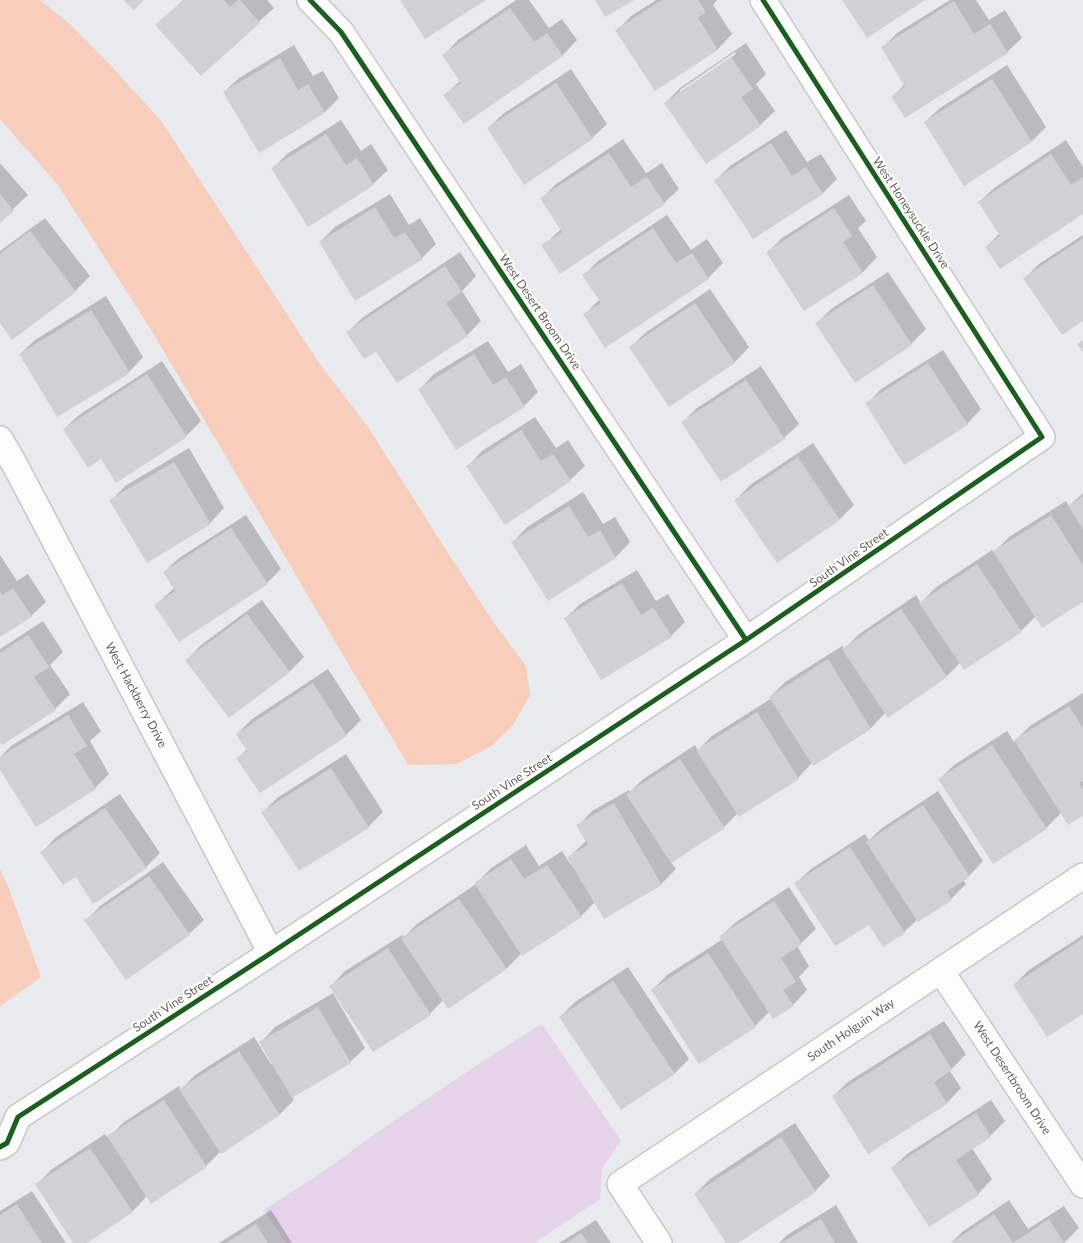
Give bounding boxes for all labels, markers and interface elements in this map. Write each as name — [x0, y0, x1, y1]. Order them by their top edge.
street label: West Honeysuckle Drive — [870, 155, 952, 271]
street label: West Desert Broom Drive — [496, 252, 584, 372]
street label: South Vine Street — [807, 526, 891, 590]
street label: West Hackberry Drive — [102, 640, 170, 750]
street label: South Vine Street — [469, 751, 555, 813]
street label: South Vine Street — [130, 973, 216, 1035]
street label: South Holguin Way — [805, 996, 897, 1064]
street label: West Desertbroom Drive — [970, 1019, 1054, 1137]

